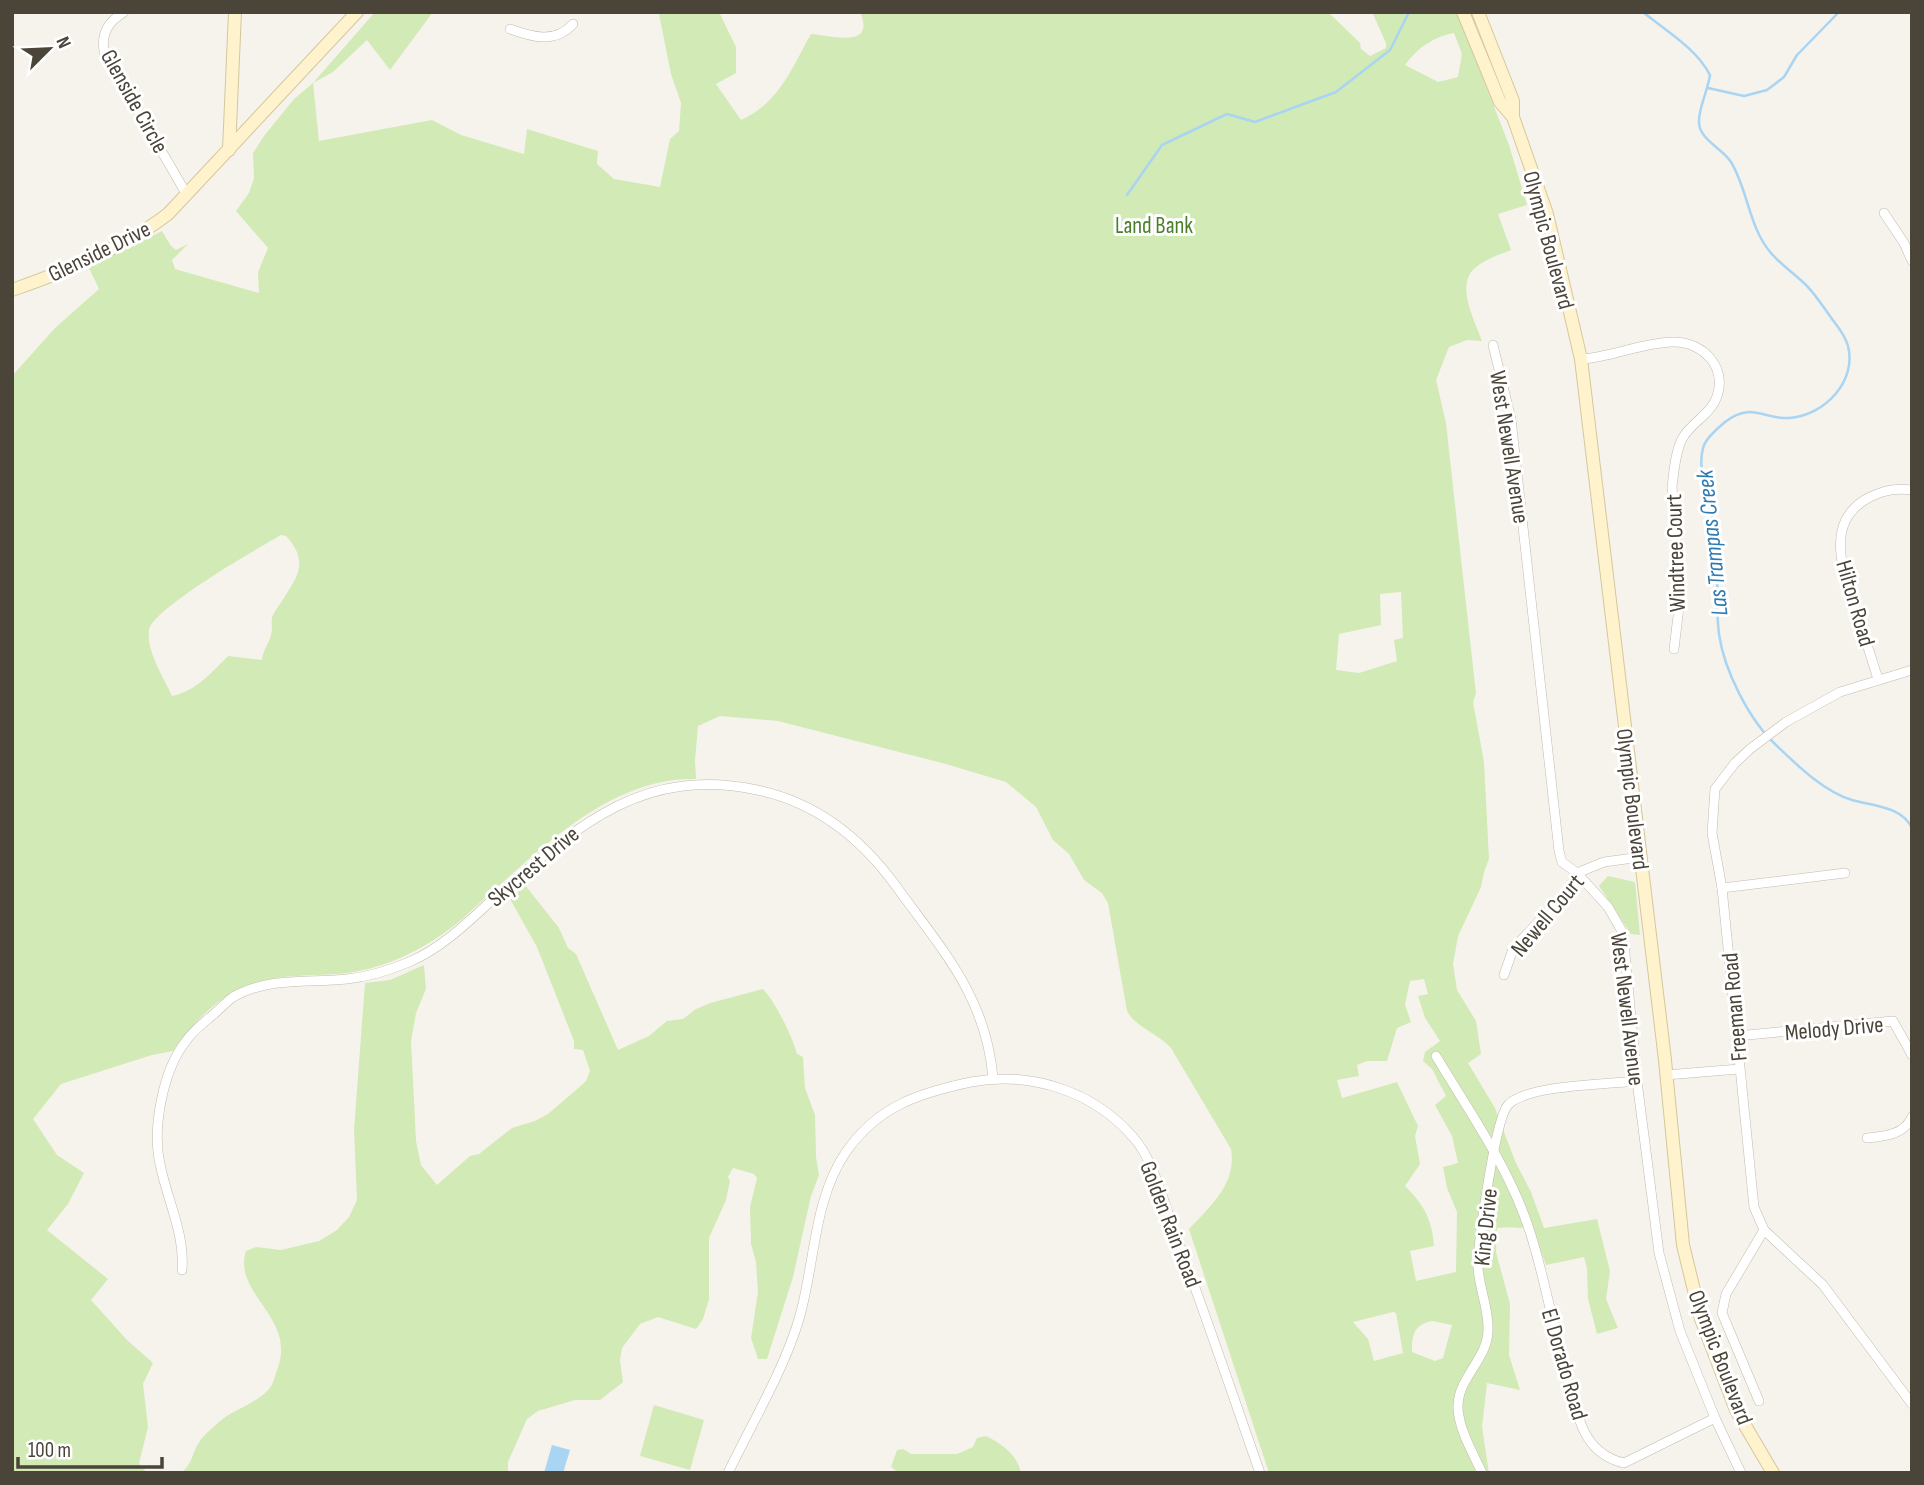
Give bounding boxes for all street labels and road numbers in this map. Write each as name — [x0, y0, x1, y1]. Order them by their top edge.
street label: Glenside Circle — [94, 45, 174, 158]
street label: Olympic Boulevard — [1516, 168, 1580, 312]
street label: Glenside Drive — [44, 215, 155, 289]
street label: West Newell Avenue — [1483, 369, 1535, 525]
street label: Windtree Court — [1660, 493, 1692, 612]
street label: Hilton Road — [1829, 557, 1881, 650]
street label: Olympic Boulevard — [1609, 727, 1655, 871]
street label: Skycrest Drive — [482, 820, 585, 913]
street label: Newell Court — [1505, 869, 1590, 963]
street label: West Newell Avenue — [1604, 931, 1650, 1087]
street label: Freeman Road — [1716, 951, 1754, 1062]
street label: Melody Drive — [1784, 1011, 1885, 1047]
street label: Golden Rain Road — [1133, 1157, 1207, 1291]
street label: King Drive — [1468, 1187, 1504, 1267]
street label: Olympic Boulevard — [1682, 1286, 1759, 1429]
street label: El Dorado Road — [1535, 1305, 1593, 1423]

